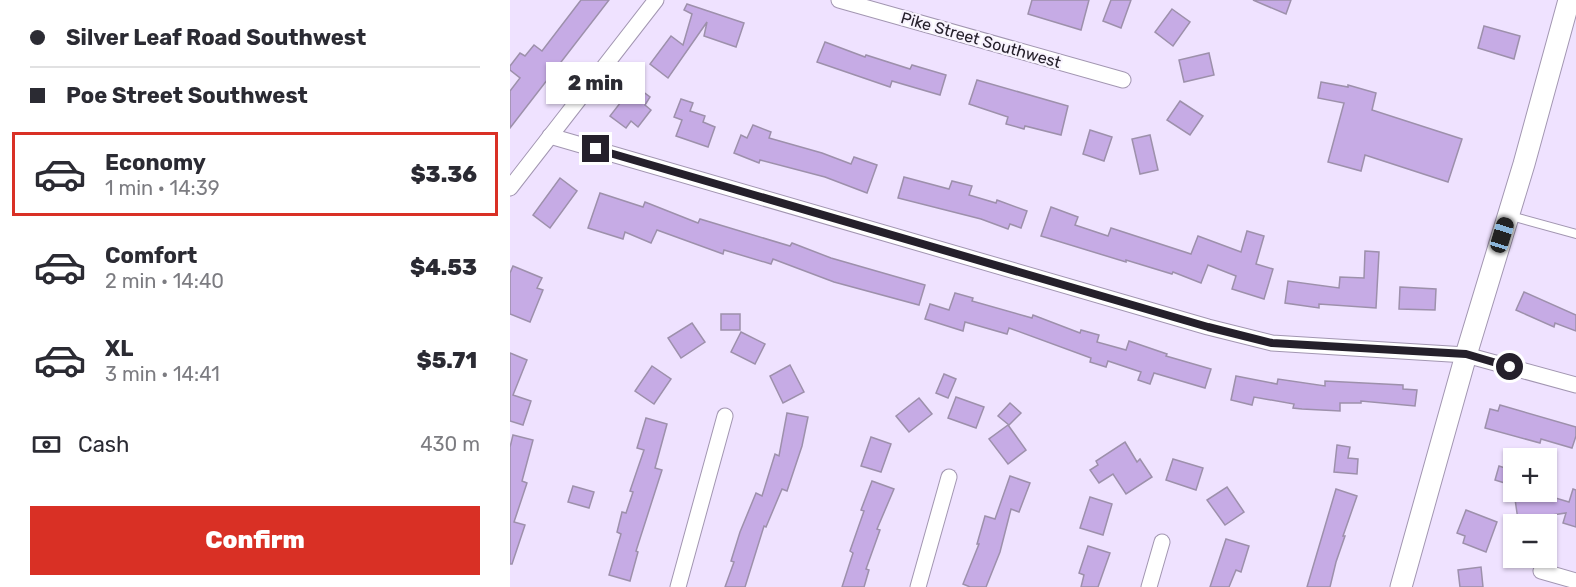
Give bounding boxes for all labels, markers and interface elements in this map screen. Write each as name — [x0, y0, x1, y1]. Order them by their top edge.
street label: Pike Street Southwest — [899, 8, 1063, 72]
text: Silver Leaf Road Southwest — [66, 24, 366, 51]
callout: 2 min — [546, 62, 646, 104]
text: 2 min — [568, 71, 623, 95]
text: Poe Street Southwest — [66, 82, 308, 109]
route end — [582, 135, 609, 162]
icon: car — [33, 147, 87, 201]
text: Economy — [105, 149, 206, 176]
text: $3.36 — [410, 161, 477, 188]
text: 1 min · 14:39 — [105, 176, 220, 200]
car — [1488, 215, 1516, 255]
icon: car — [33, 240, 87, 294]
text: Comfort — [105, 242, 197, 269]
text: $4.53 — [410, 254, 477, 281]
text: 2 min · 14:40 — [105, 269, 224, 293]
icon: car — [33, 333, 87, 387]
text: XL — [105, 335, 133, 362]
text: $5.71 — [417, 347, 477, 374]
route start — [1496, 353, 1523, 380]
text: 3 min · 14:41 — [105, 362, 220, 386]
icon: cash — [30, 428, 63, 461]
text: Cash — [78, 431, 129, 458]
text: 430 m — [420, 432, 480, 456]
map controls — [1503, 448, 1557, 568]
button: + — [1503, 448, 1557, 502]
button: Confirm — [30, 506, 480, 575]
button: − — [1503, 514, 1557, 568]

